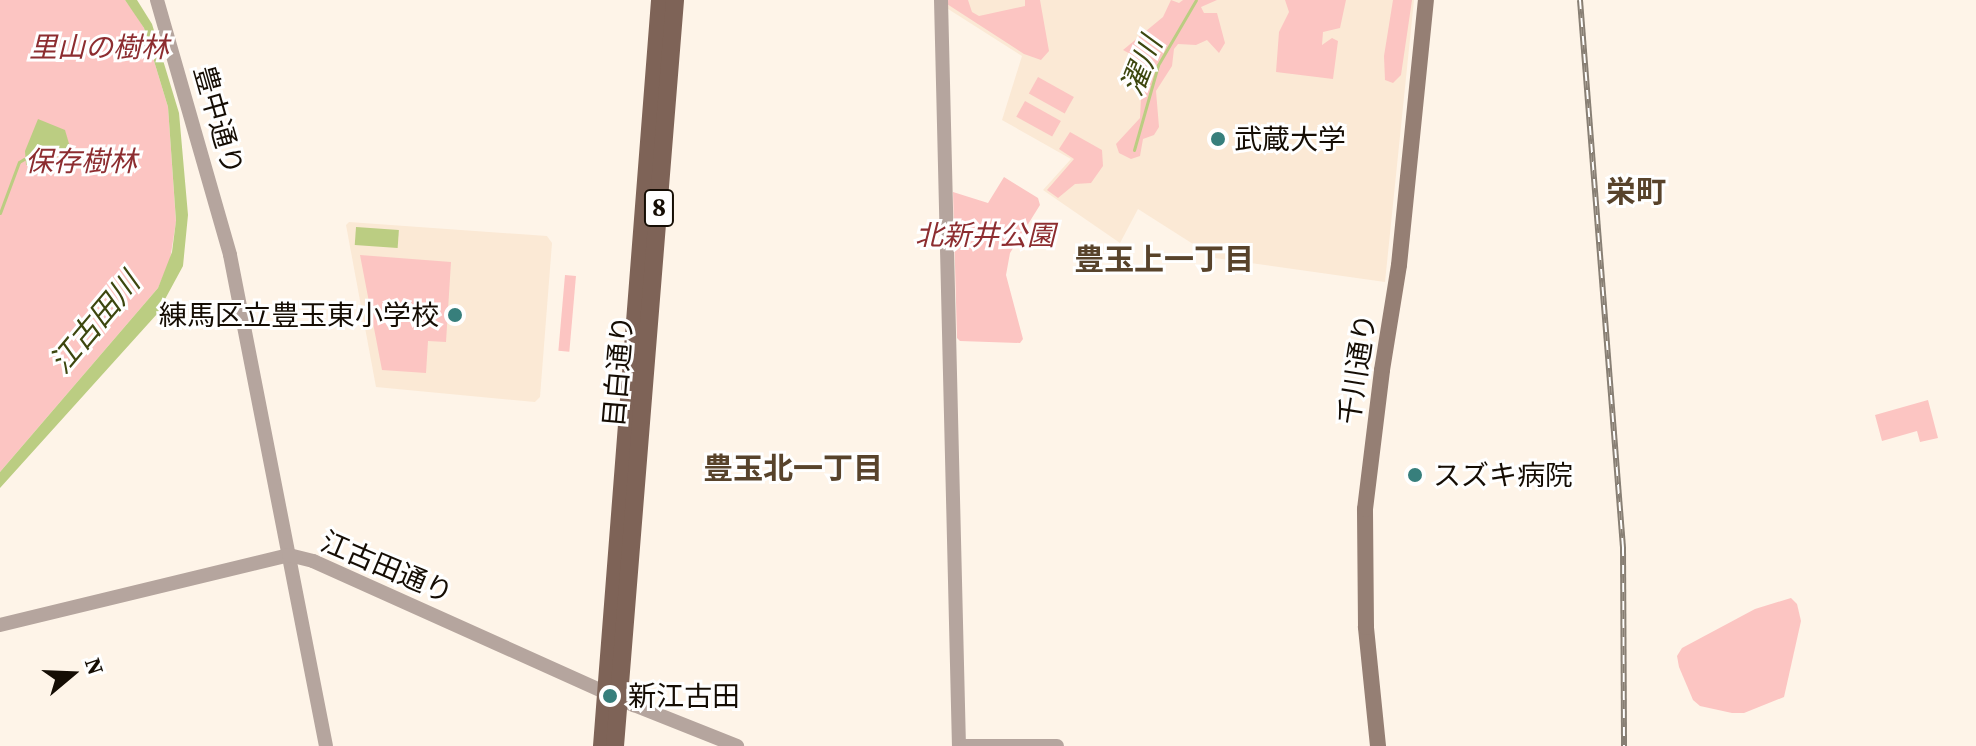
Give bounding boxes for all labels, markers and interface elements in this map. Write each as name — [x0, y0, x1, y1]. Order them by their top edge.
park label: 里山の樹林 — [29, 30, 169, 64]
water label: 濯川 — [1114, 31, 1170, 101]
street label: 豊中通り — [187, 62, 251, 178]
place label: 武蔵大学 — [1234, 122, 1346, 156]
marker: 武蔵大学 — [1209, 130, 1227, 148]
park label: 保存樹林 — [25, 144, 137, 178]
district label: 栄町 — [1606, 174, 1666, 210]
road number: 8 — [643, 186, 675, 230]
park label: 北新井公園 — [915, 218, 1055, 252]
district label: 豊玉上一丁目 — [1074, 242, 1254, 278]
water label: 江古田川 — [43, 265, 147, 381]
place label: 練馬区立豊玉東小学校 — [159, 298, 439, 332]
marker: 練馬区立豊玉東小学校 — [446, 306, 464, 324]
street label: 千川通り — [1332, 311, 1382, 427]
street label: 目白通り — [596, 314, 640, 428]
district label: 豊玉北一丁目 — [703, 451, 883, 487]
place label: スズキ病院 — [1433, 458, 1573, 492]
marker: スズキ病院 — [1404, 464, 1426, 486]
street label: 江古田通り — [316, 524, 458, 610]
north arrow — [32, 634, 112, 714]
text: N — [78, 654, 111, 679]
place label: 新江古田 — [628, 679, 740, 713]
marker: 新江古田 — [599, 685, 621, 707]

